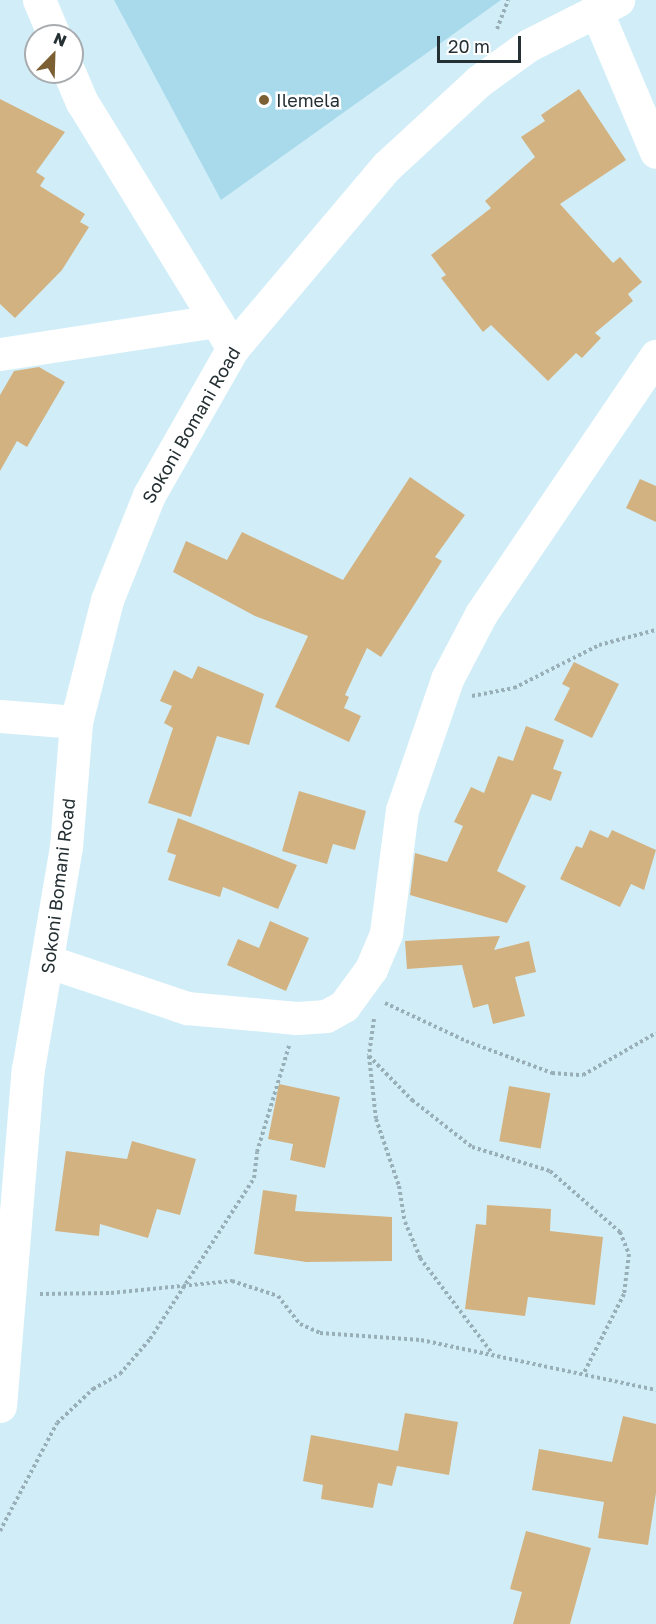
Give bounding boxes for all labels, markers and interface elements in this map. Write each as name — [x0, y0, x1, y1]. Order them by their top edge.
north arrow — [24, 24, 84, 84]
scale bar — [440, 24, 524, 62]
text: N — [51, 28, 70, 51]
text: 20 m — [448, 35, 490, 57]
place label: Ilemela — [276, 89, 340, 111]
marker: Ilemela — [257, 93, 271, 107]
street label: Sokoni Bomani Road — [137, 343, 245, 507]
street label: Sokoni Bomani Road — [37, 797, 79, 975]

